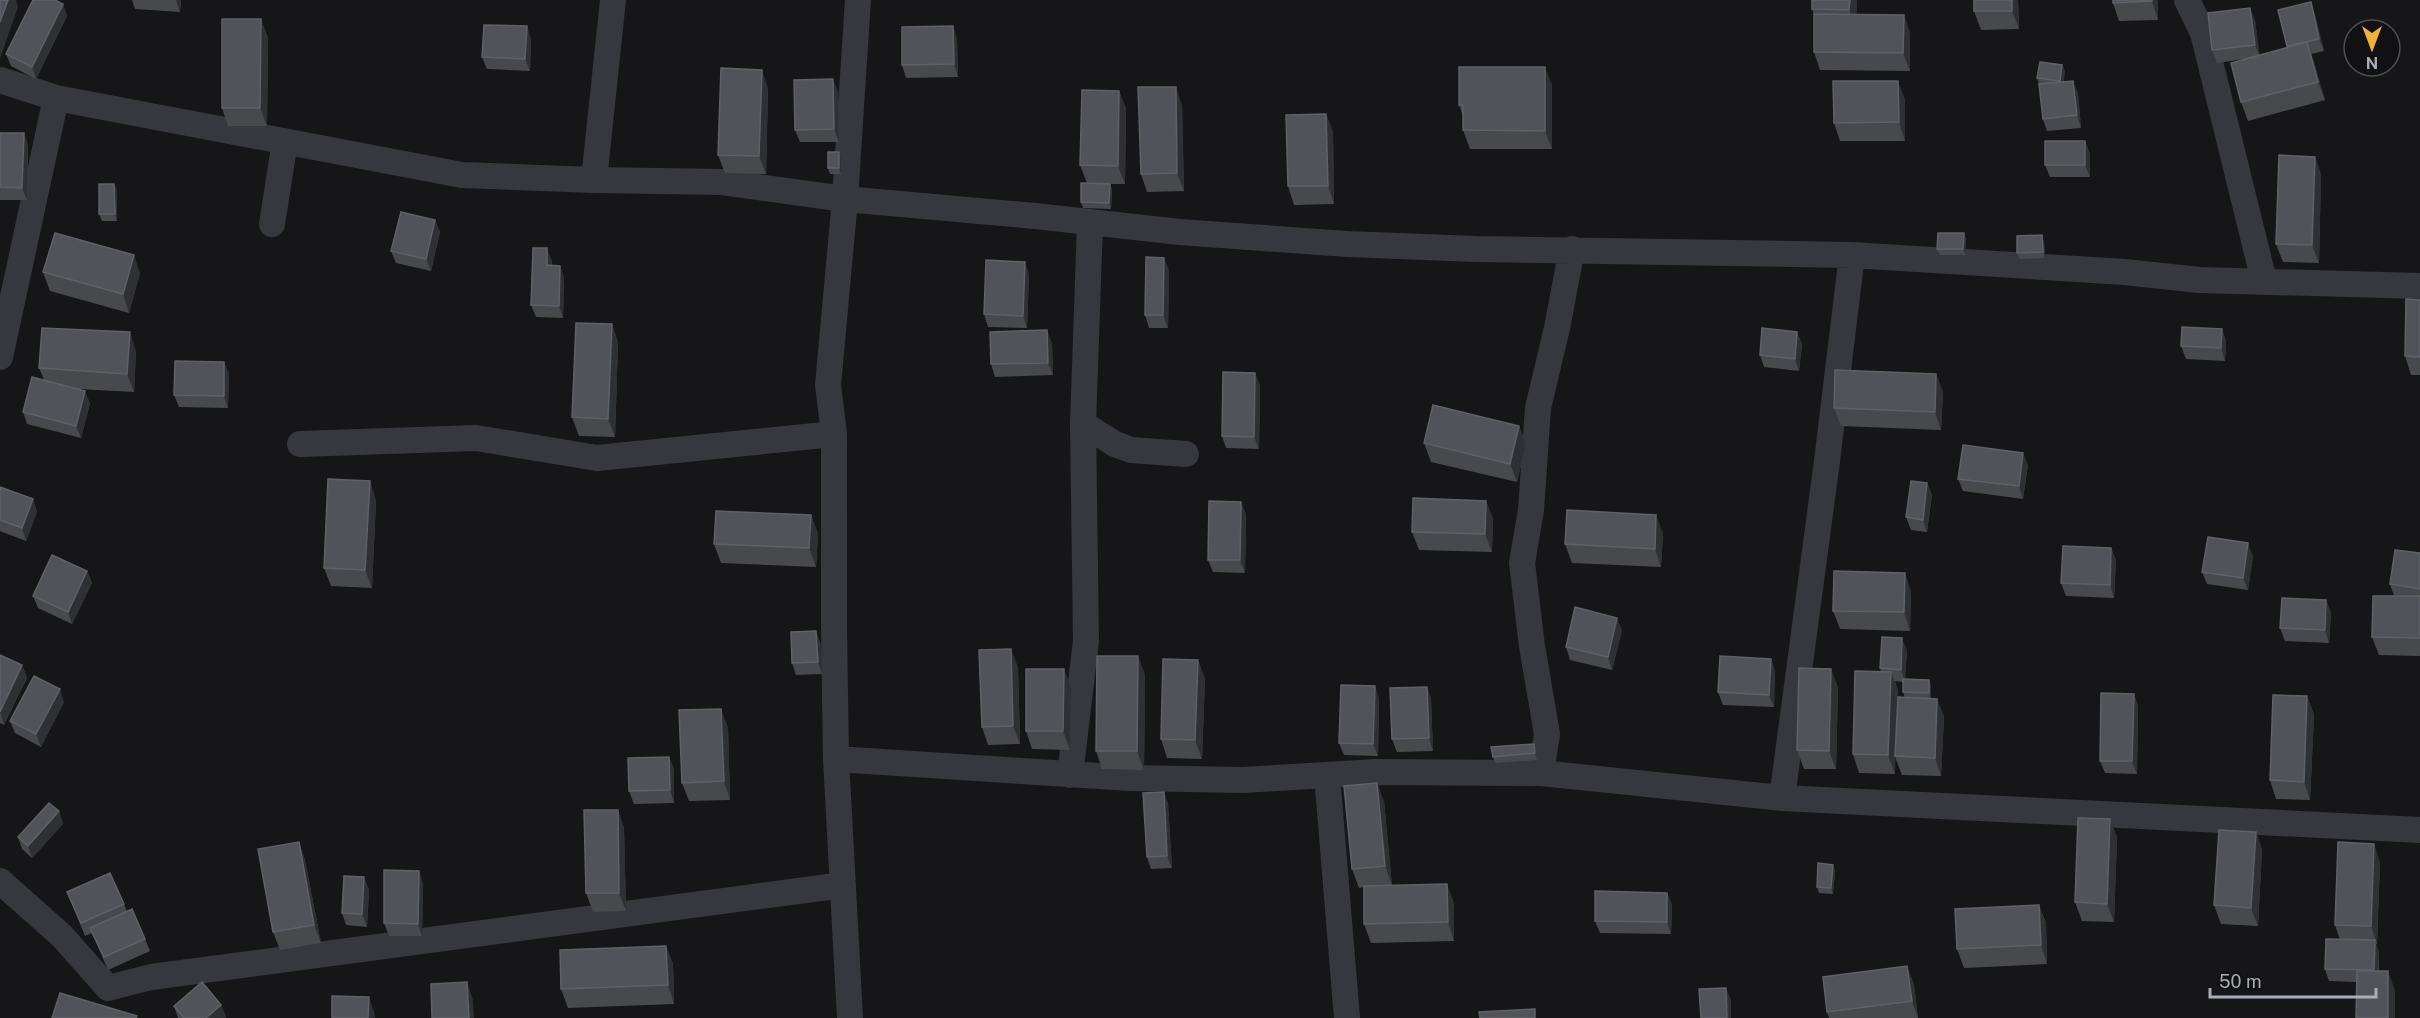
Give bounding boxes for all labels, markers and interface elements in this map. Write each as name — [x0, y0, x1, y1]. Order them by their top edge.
north arrow — [2342, 18, 2402, 78]
text: N — [2366, 53, 2378, 72]
scale bar — [2210, 961, 2376, 999]
text: 50 m — [2219, 971, 2262, 992]

